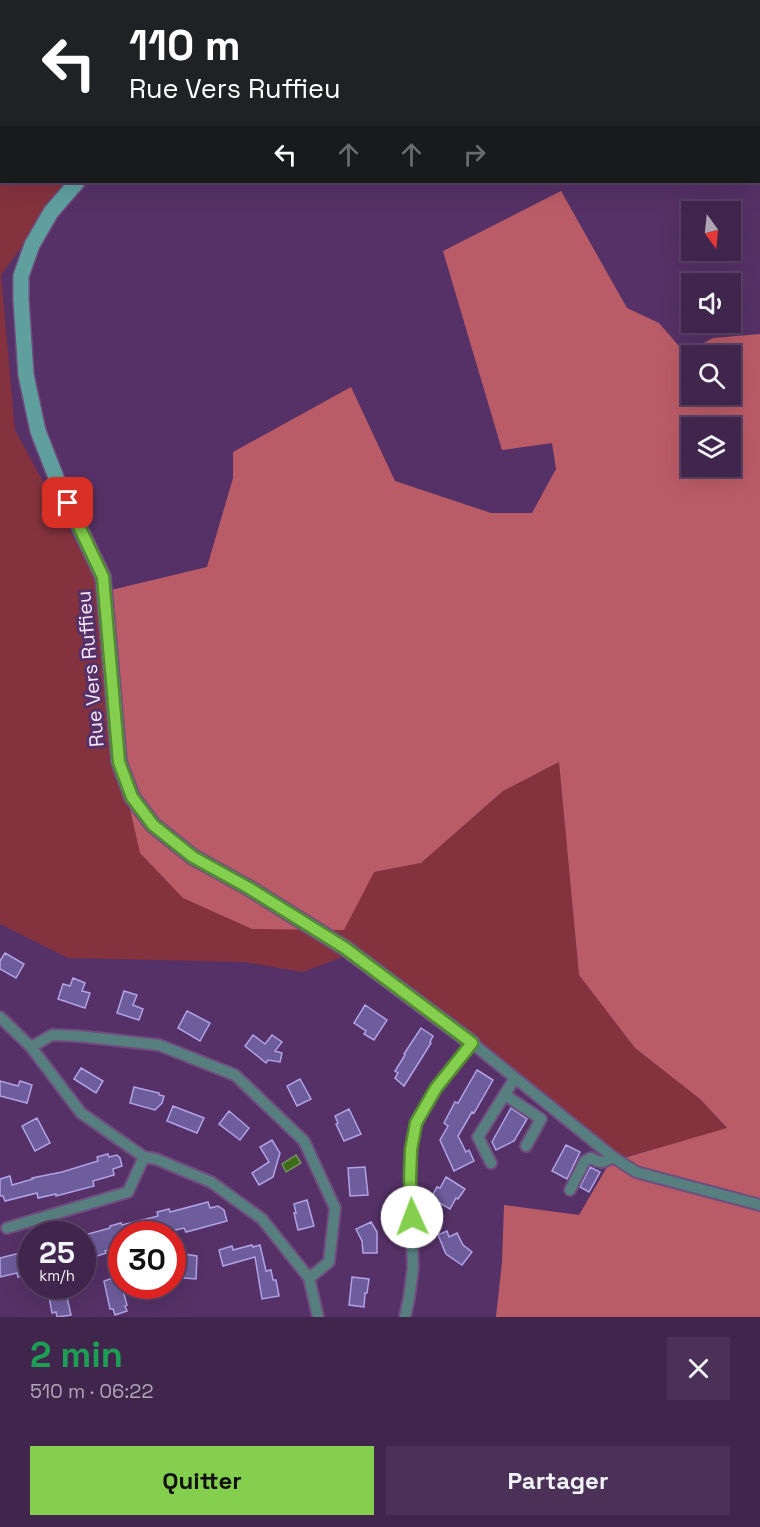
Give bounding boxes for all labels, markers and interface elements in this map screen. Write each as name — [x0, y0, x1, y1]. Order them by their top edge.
text: 110 m — [129, 19, 241, 72]
icon: left — [30, 24, 108, 102]
text: Rue Vers Ruffieu — [129, 71, 341, 106]
icon: left — [269, 138, 302, 171]
icon: ahead — [332, 138, 365, 171]
icon: ahead — [395, 138, 428, 171]
icon: right — [458, 138, 491, 171]
north arrow — [681, 201, 741, 261]
map controls — [681, 201, 741, 477]
button: sound — [681, 273, 741, 333]
button: search — [681, 345, 741, 405]
button: layers — [681, 417, 741, 477]
pin — [42, 477, 93, 528]
icon: arrive — [51, 486, 84, 519]
street label: Rue Vers Ruffieu — [70, 590, 110, 748]
position arrow — [380, 1185, 444, 1249]
speed limit sign: 30 — [108, 1221, 186, 1299]
text: 25 — [39, 1233, 75, 1272]
text: km/h — [39, 1266, 75, 1285]
text: 2 min — [30, 1332, 123, 1378]
button: close — [667, 1337, 730, 1400]
text: 510 m · 06:22 — [30, 1378, 153, 1404]
button: Quitter — [30, 1446, 374, 1515]
button: Partager — [386, 1446, 730, 1515]

